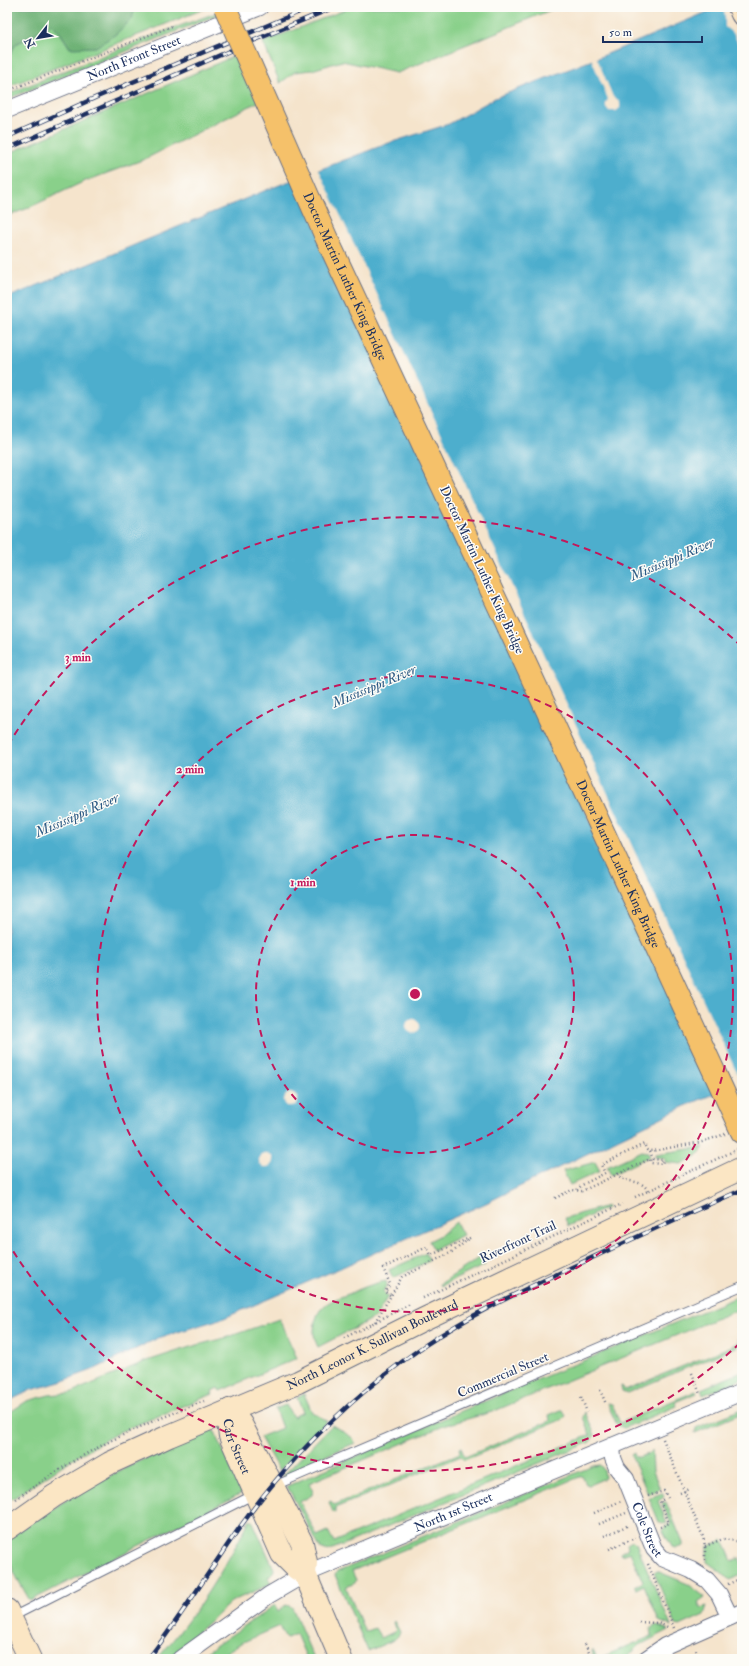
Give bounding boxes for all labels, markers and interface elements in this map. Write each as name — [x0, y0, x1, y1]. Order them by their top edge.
north arrow — [18, 18, 58, 58]
scale bar — [603, 18, 702, 44]
text: 50 m — [609, 25, 633, 40]
street label: North Front Street — [84, 32, 183, 85]
text: N — [21, 34, 38, 51]
street label: Doctor Martin Luther King Bridge — [299, 190, 391, 364]
street label: Doctor Martin Luther King Bridge — [436, 484, 528, 657]
water label: Mississippi River — [626, 533, 717, 585]
text: 3 min — [65, 650, 92, 665]
water label: Mississippi River — [328, 660, 419, 712]
text: 2 min — [176, 762, 204, 777]
street label: Doctor Martin Luther King Bridge — [572, 777, 664, 951]
water label: Mississippi River — [32, 789, 122, 841]
text: 1 min — [290, 875, 317, 890]
centre of rings — [408, 987, 422, 1001]
street label: Riverfront Trail — [477, 1217, 559, 1267]
street label: North Leonor K. Sullivan Boulevard — [284, 1296, 461, 1394]
street label: Commercial Street — [455, 1349, 551, 1401]
street label: Carr Street — [219, 1417, 254, 1477]
street label: North 1st Street — [412, 1489, 495, 1536]
street label: Cole Street — [628, 1500, 666, 1561]

